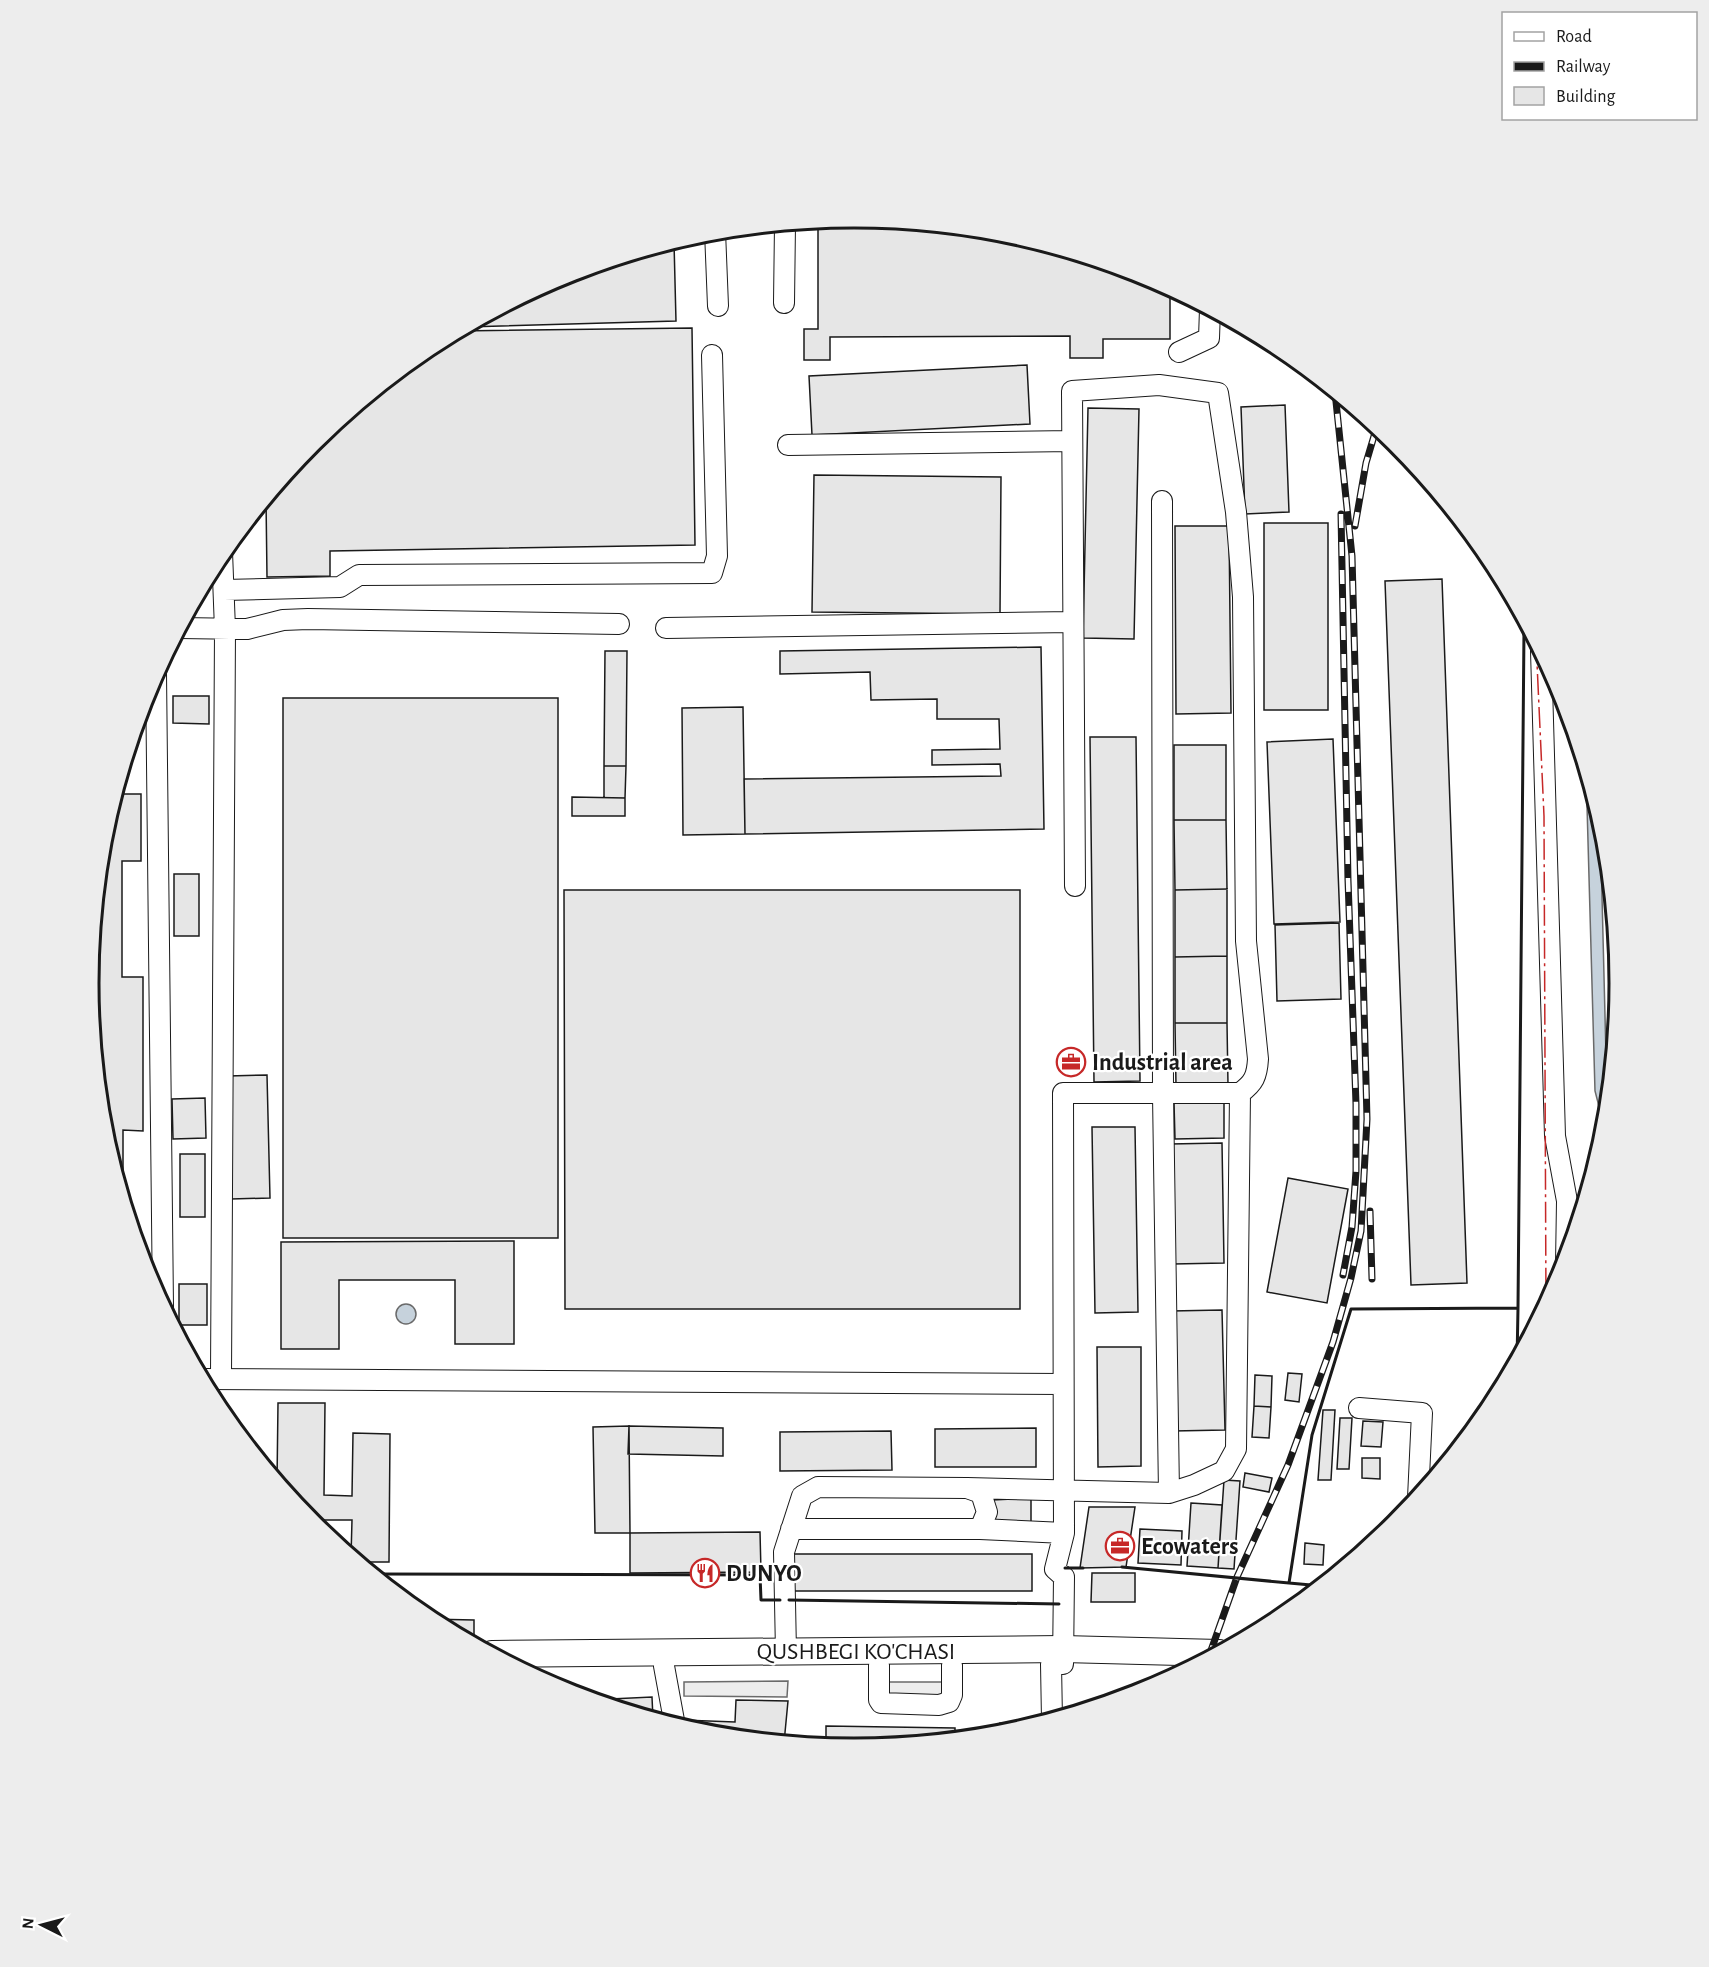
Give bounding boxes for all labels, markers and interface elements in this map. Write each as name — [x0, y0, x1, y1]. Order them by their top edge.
legend — [1502, 12, 1697, 120]
text: Road — [1556, 28, 1592, 46]
text: Railway — [1556, 58, 1611, 76]
text: Building — [1556, 88, 1616, 106]
office icon: Industrial area — [1055, 1046, 1087, 1078]
place label: Industrial area — [1092, 1051, 1233, 1075]
office icon: Ecowaters — [1104, 1530, 1136, 1562]
place label: Ecowaters — [1141, 1535, 1238, 1559]
restaurant icon: DUNYO — [689, 1557, 721, 1589]
place label: DUNYO — [726, 1562, 802, 1586]
street label: QUSHBEGI KO'CHASI — [757, 1640, 955, 1664]
north arrow — [12, 1895, 72, 1955]
text: N — [20, 1917, 37, 1930]

